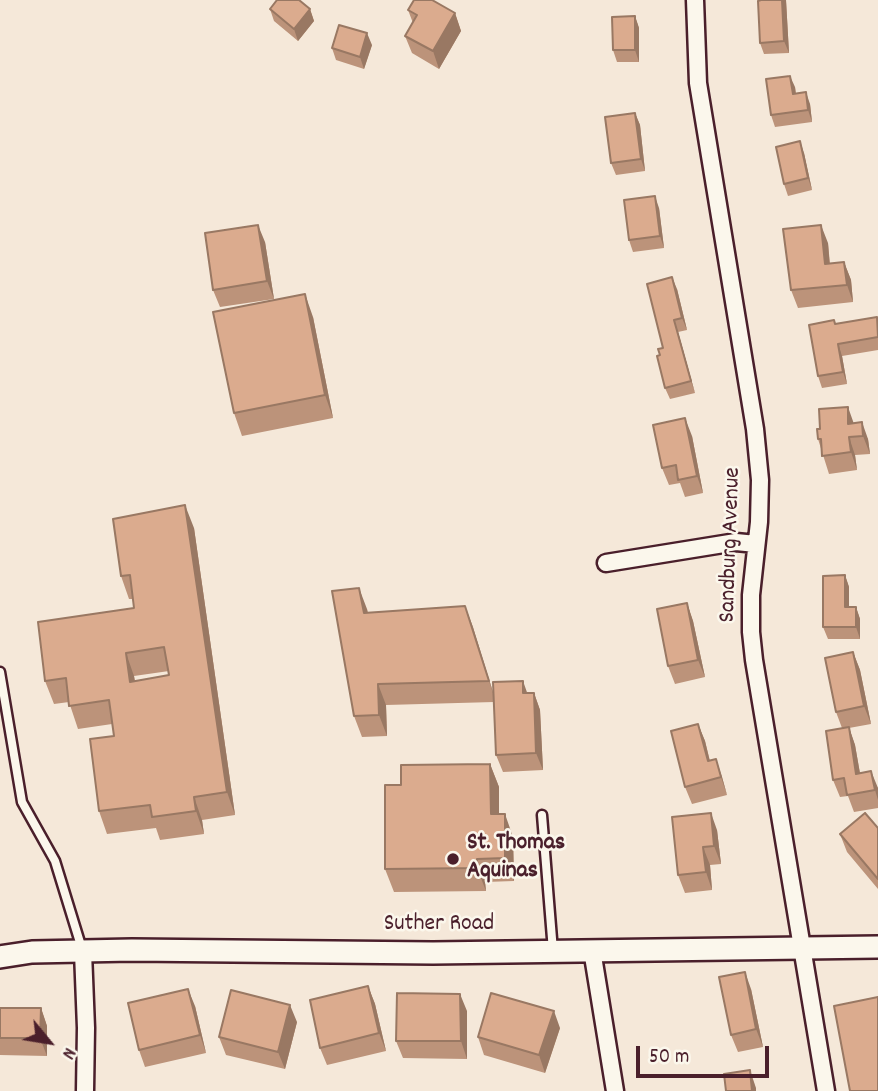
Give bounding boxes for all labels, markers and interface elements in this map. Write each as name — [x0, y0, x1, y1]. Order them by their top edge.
street label: Sandburg Avenue — [715, 467, 749, 623]
place label: St. Thomas Aquinas — [467, 831, 565, 887]
marker: St. Thomas Aquinas — [445, 851, 461, 867]
street label: Suther Road — [384, 912, 494, 940]
north arrow — [14, 1007, 84, 1077]
scale bar — [640, 1032, 773, 1076]
text: N — [54, 1042, 82, 1064]
text: 50 m — [649, 1043, 689, 1073]

